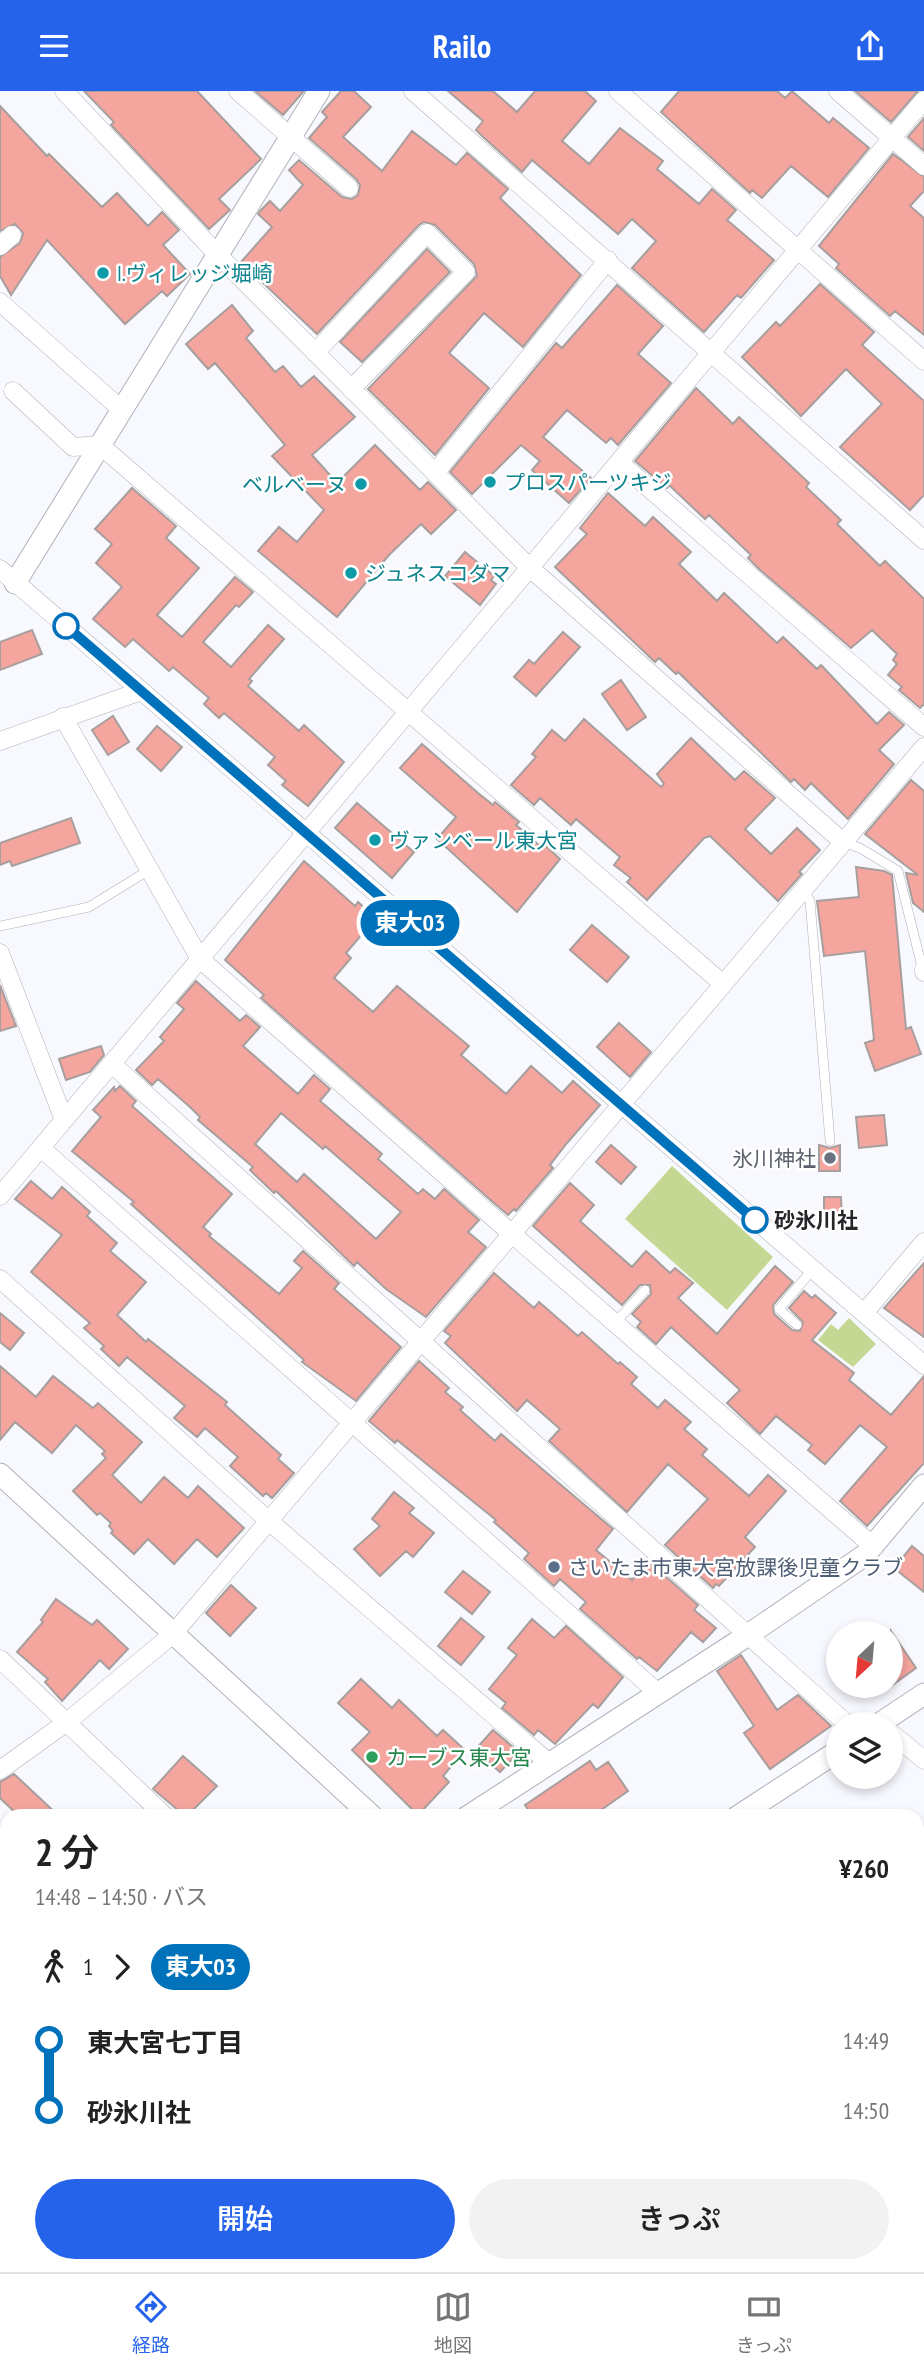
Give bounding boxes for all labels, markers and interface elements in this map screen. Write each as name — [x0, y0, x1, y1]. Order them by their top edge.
text: Railo — [433, 25, 491, 67]
icon: menu — [35, 27, 73, 65]
icon: share — [851, 27, 889, 65]
place label: I.ヴィレッジ堀崎 — [117, 260, 273, 287]
marker: I.ヴィレッジ堀崎 — [95, 265, 111, 281]
place label: プロスパーツキジ — [504, 469, 672, 496]
place label: ベルベーヌ — [242, 471, 347, 498]
marker: プロスパーツキジ — [482, 474, 498, 490]
marker: ベルベーヌ — [353, 476, 369, 492]
place label: ジュネスコダマ — [365, 560, 511, 587]
marker: ジュネスコダマ — [343, 565, 359, 581]
unlabelled marker — [53, 613, 79, 639]
place label: ヴァンベール東大宮 — [389, 827, 578, 854]
marker: ヴァンベール東大宮 — [367, 832, 383, 848]
line badge: 東大03 — [361, 900, 459, 946]
text: 東大03 — [375, 907, 445, 938]
place label: 氷川神社 — [732, 1145, 816, 1172]
marker: 氷川神社 — [822, 1150, 838, 1166]
marker: 砂氷川社 — [742, 1207, 768, 1233]
place label: 砂氷川社 — [774, 1207, 858, 1234]
place label: さいたま市東大宮放課後児童クラブ — [568, 1554, 903, 1581]
marker: さいたま市東大宮放課後児童クラブ — [546, 1559, 562, 1575]
north arrow — [826, 1621, 903, 1697]
map controls — [826, 1621, 903, 1789]
button: layers — [826, 1712, 903, 1789]
place label: カーブス東大宮 — [386, 1744, 532, 1771]
marker: カーブス東大宮 — [364, 1749, 380, 1765]
text: 2 分 — [35, 1827, 99, 1876]
text: ¥260 — [839, 1852, 889, 1885]
text: 14:48 – 14:50 · バス — [35, 1882, 208, 1911]
icon: walk — [35, 1948, 73, 1986]
icon: forward — [103, 1948, 141, 1986]
text: 東大03 — [165, 1951, 236, 1982]
text: 1 — [83, 1952, 93, 1981]
text: 東大宮七丁目 — [87, 2026, 243, 2059]
text: 14:49 — [843, 2026, 889, 2055]
text: 砂氷川社 — [87, 2096, 191, 2129]
text: 14:50 — [843, 2096, 889, 2125]
button: 開始 — [35, 2179, 455, 2259]
button: きっぷ — [469, 2179, 889, 2259]
tab: 経路 — [132, 2288, 170, 2357]
tab: 地図 — [434, 2288, 472, 2357]
tab: きっぷ — [736, 2288, 792, 2357]

